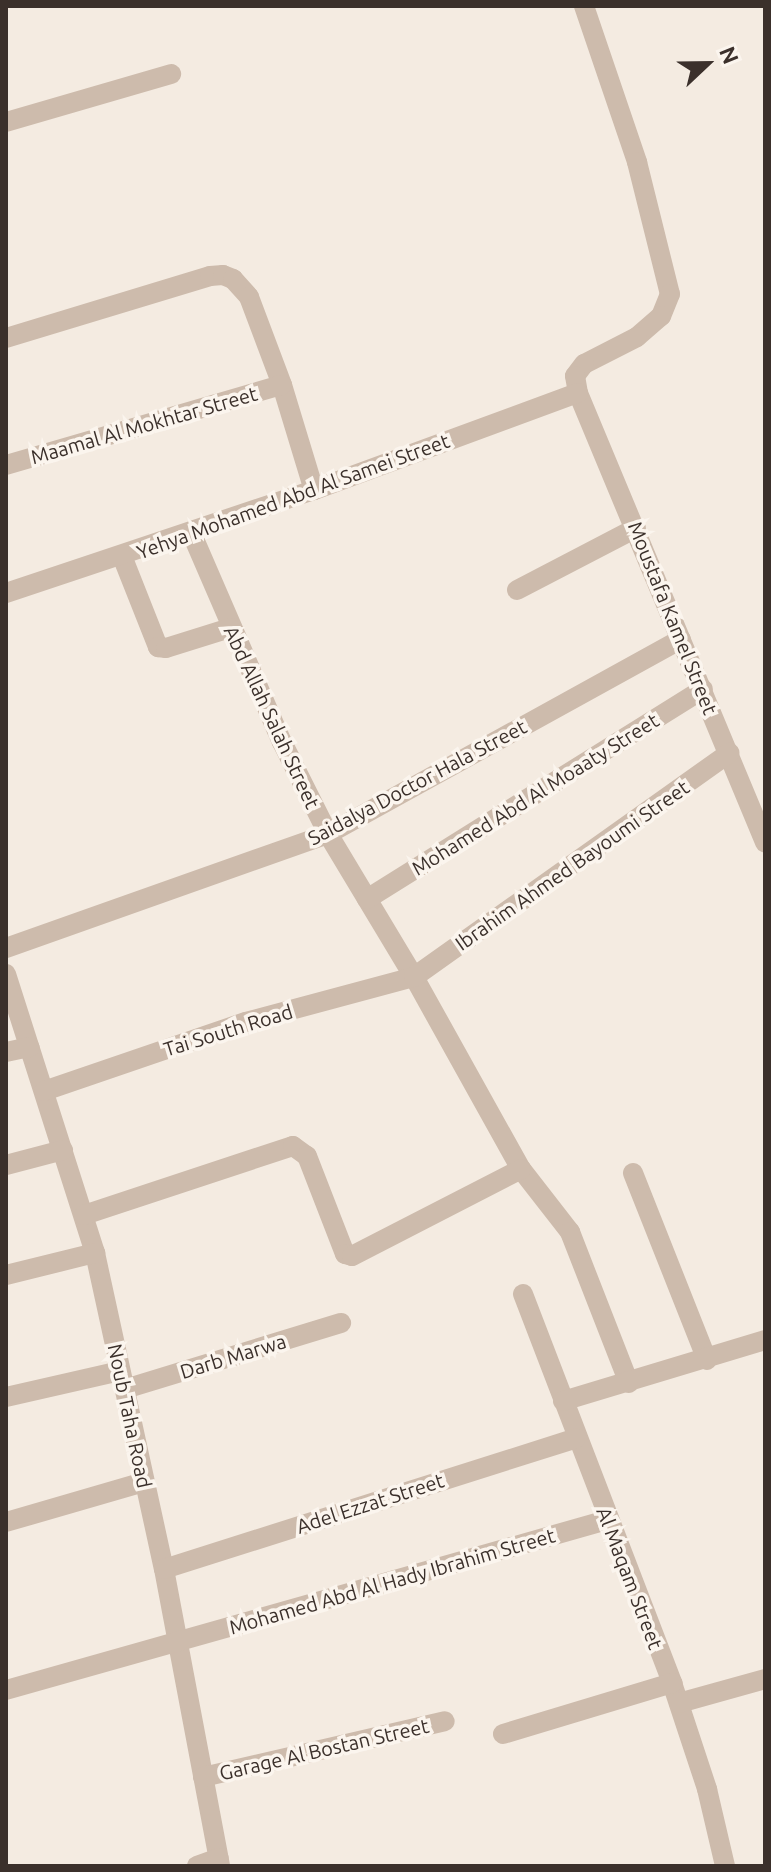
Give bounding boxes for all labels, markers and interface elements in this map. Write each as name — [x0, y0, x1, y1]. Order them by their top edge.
north arrow — [667, 24, 747, 104]
text: N — [715, 43, 744, 67]
street label: Maamal Al Mokhtar Street — [28, 381, 260, 469]
street label: Yehya Mohamed Abd Al Samei Street — [133, 428, 453, 564]
street label: Moustafa Kamel Street — [623, 518, 723, 718]
street label: Abd Allah Salah Street — [219, 622, 325, 812]
street label: Mohamed Abd Al Moaaty Street — [407, 708, 663, 880]
street label: Saidalya Doctor Hala Street — [304, 714, 530, 850]
street label: Ibrahim Ahmed Bayoumi Street — [450, 775, 694, 955]
street label: Tai South Road — [161, 999, 295, 1061]
street label: Darb Marwa — [177, 1328, 289, 1384]
street label: Noub Taha Road — [103, 1342, 157, 1490]
street label: Adel Ezzat Street — [293, 1468, 447, 1538]
street label: Al Maqam Street — [592, 1504, 668, 1652]
street label: Mohamed Abd Al Hady Ibrahim Street — [226, 1523, 558, 1639]
street label: Garage Al Bostan Street — [217, 1713, 431, 1785]

